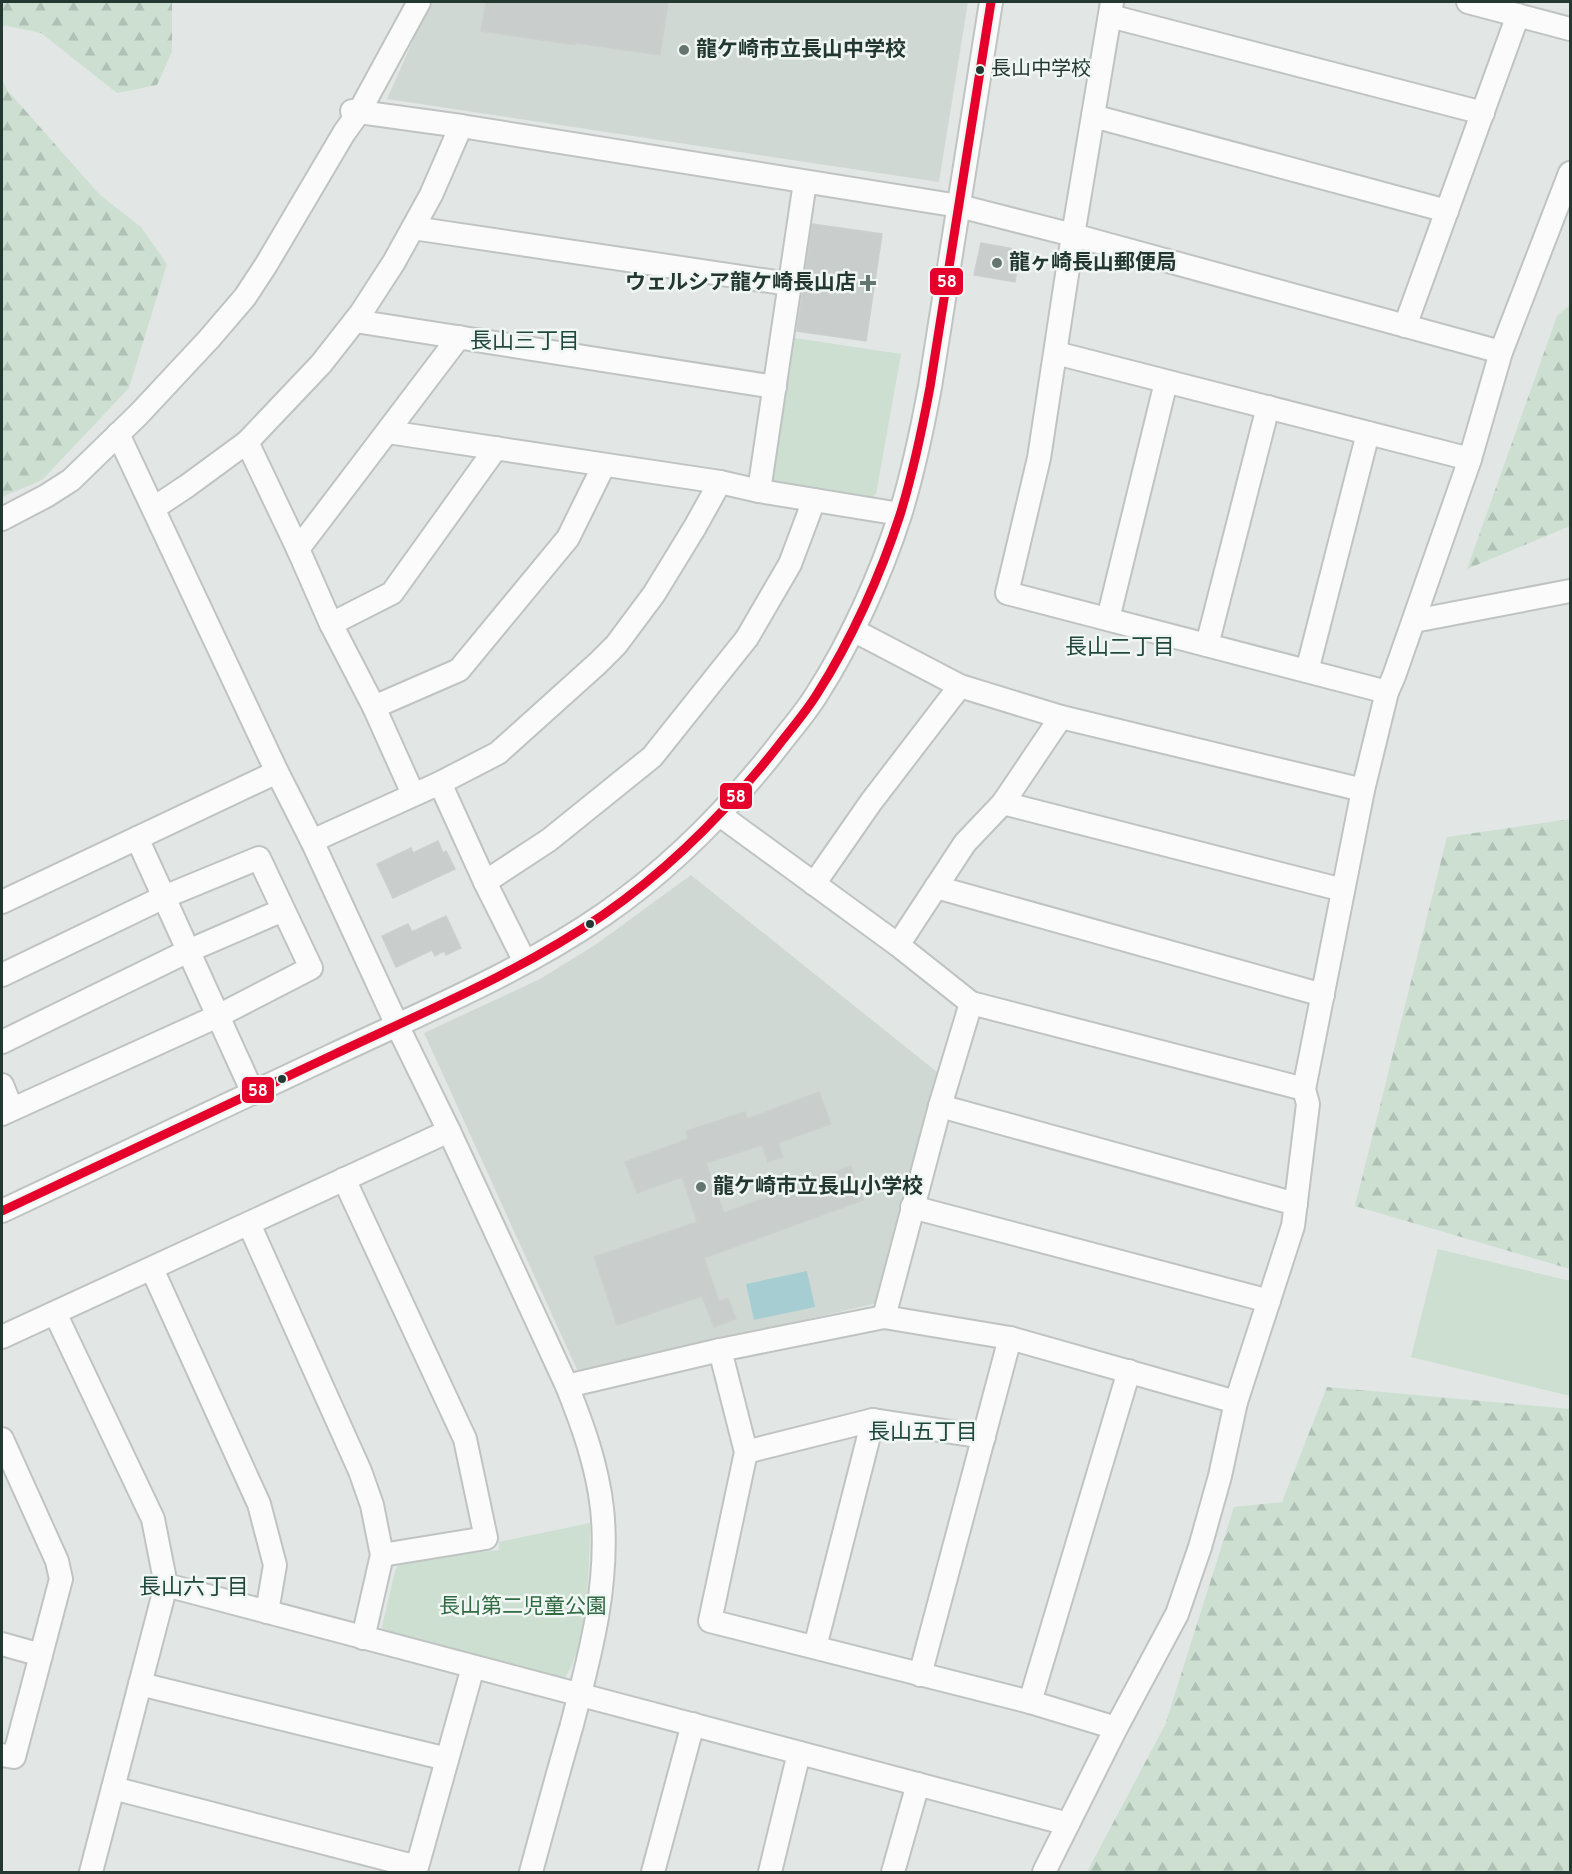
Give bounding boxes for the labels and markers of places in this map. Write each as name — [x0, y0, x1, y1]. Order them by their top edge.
place label: 龍ケ崎市立長山中学校 — [696, 37, 906, 64]
marker: 龍ケ崎市立長山中学校 — [677, 43, 691, 57]
place label: 長山中学校 — [991, 57, 1091, 83]
marker: 長山中学校 — [974, 64, 986, 76]
place label: 龍ヶ崎長山郵便局 — [1009, 250, 1177, 277]
marker: 龍ヶ崎長山郵便局 — [990, 256, 1004, 270]
place label: ウェルシア龍ケ崎長山店 — [625, 270, 856, 297]
marker: ウェルシア龍ケ崎長山店 — [861, 276, 875, 290]
unlabelled marker — [584, 918, 596, 930]
unlabelled marker — [276, 1073, 288, 1085]
place label: 龍ケ崎市立長山小学校 — [713, 1174, 923, 1201]
marker: 龍ケ崎市立長山小学校 — [694, 1180, 708, 1194]

